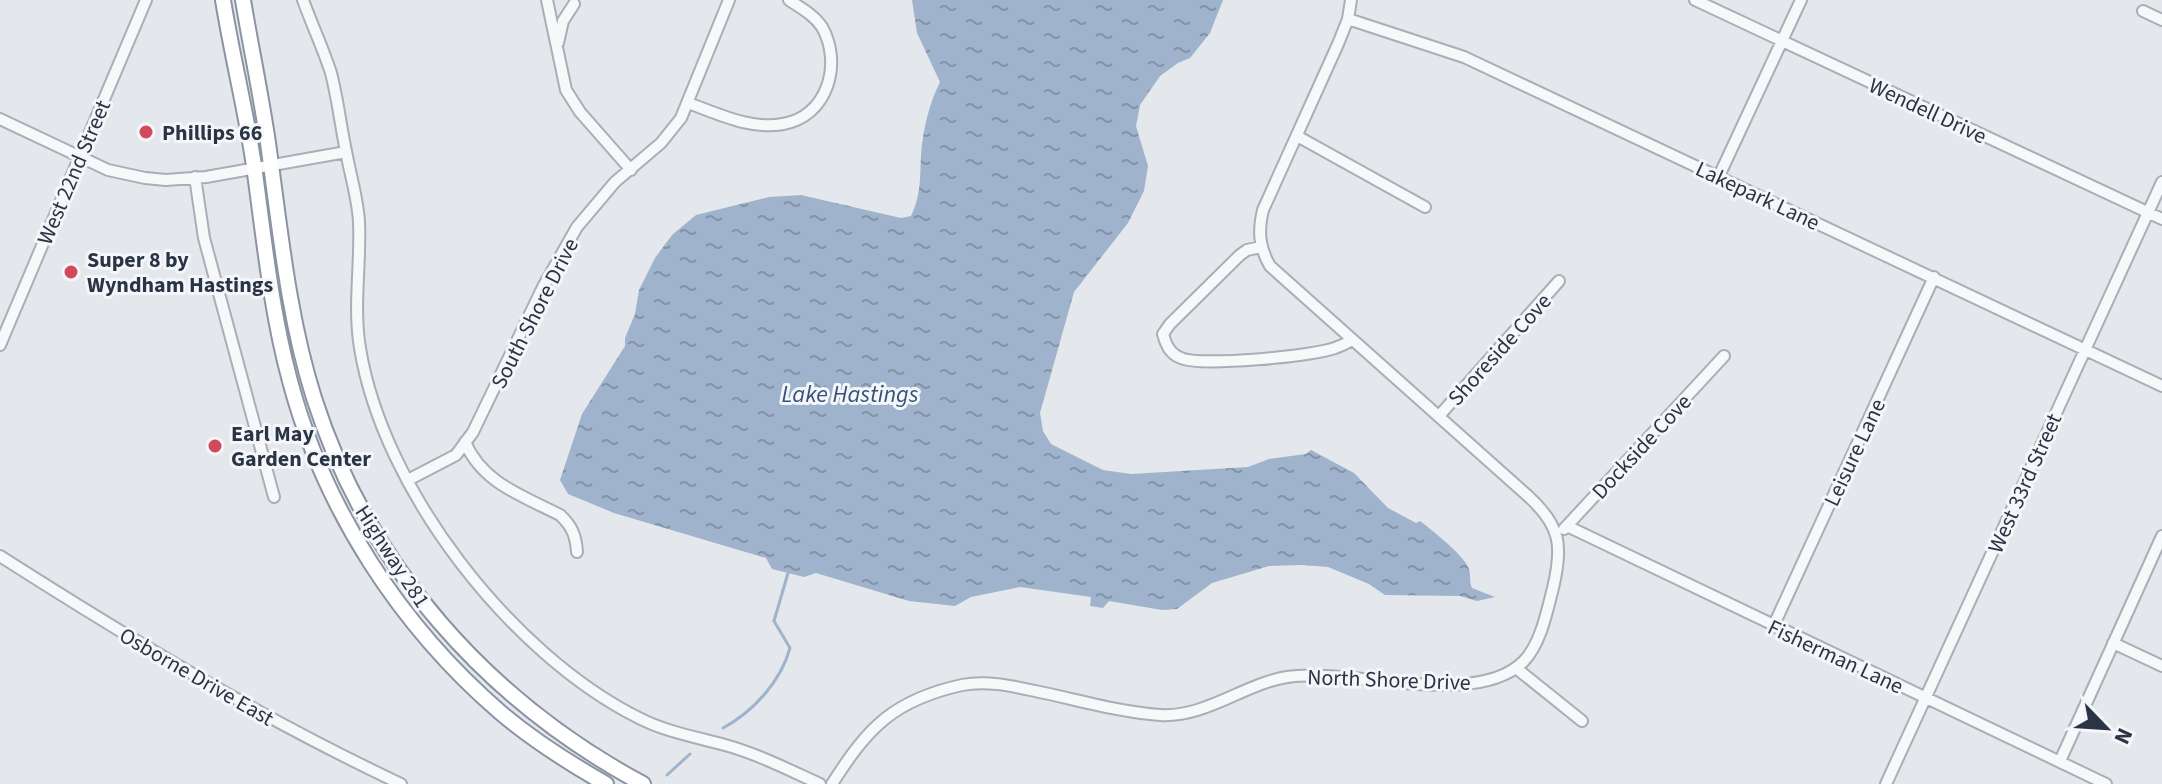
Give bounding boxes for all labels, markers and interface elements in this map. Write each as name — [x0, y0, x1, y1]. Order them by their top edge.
street label: Wendell Drive — [1863, 70, 1992, 152]
street label: West 22nd Street — [29, 95, 119, 250]
place label: Phillips 66 — [162, 117, 262, 149]
marker: Phillips 66 — [137, 123, 155, 141]
street label: Lakepark Lane — [1690, 153, 1825, 239]
street label: South Shore Drive — [483, 232, 587, 394]
place label: Super 8 by Wyndham Hastings — [87, 244, 274, 301]
marker: Super 8 by Wyndham Hastings — [62, 263, 80, 281]
street label: Shoreside Cove — [1440, 286, 1559, 413]
water label: Lake Hastings — [782, 377, 919, 412]
street label: Dockside Cove — [1584, 387, 1699, 507]
street label: Leisure Lane — [1816, 393, 1894, 511]
street label: West 33rd Street — [1980, 408, 2070, 558]
place label: Earl May Garden Center — [231, 418, 371, 475]
marker: Earl May Garden Center — [206, 437, 224, 455]
street label: Highway 281 — [347, 499, 437, 614]
street label: Fisherman Lane — [1762, 611, 1909, 702]
street label: Osborne Drive East — [113, 620, 280, 734]
street label: North Shore Drive — [1307, 661, 1471, 699]
north arrow — [2066, 688, 2146, 768]
text: N — [2106, 723, 2141, 749]

